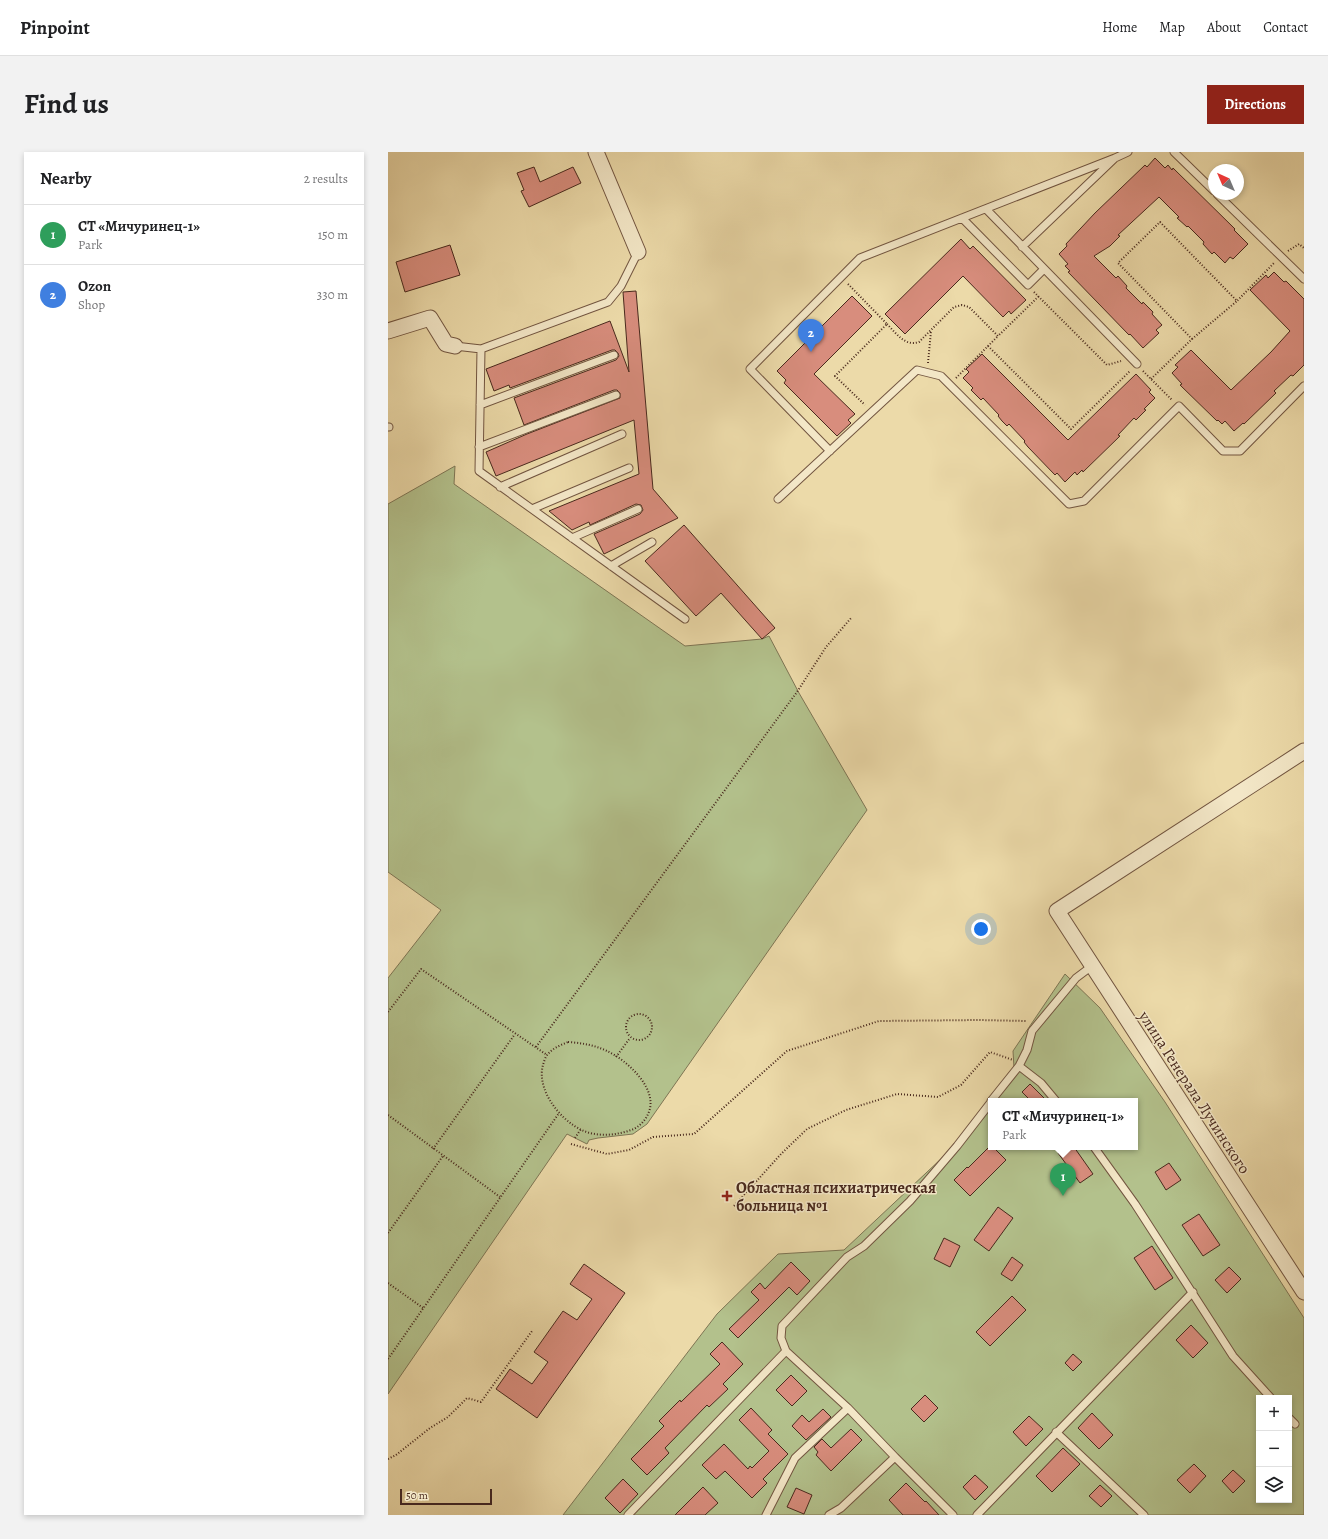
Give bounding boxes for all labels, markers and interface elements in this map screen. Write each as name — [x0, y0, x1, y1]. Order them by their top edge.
text: Pinpoint — [20, 15, 90, 41]
text: Home — [1102, 18, 1137, 37]
text: Map — [1159, 18, 1185, 37]
text: About — [1207, 18, 1241, 37]
text: Contact — [1263, 18, 1308, 37]
text: Find us — [24, 85, 109, 123]
button: Directions — [1207, 85, 1304, 124]
north arrow — [1208, 164, 1244, 200]
text: Nearby — [40, 167, 91, 190]
text: 2 results — [304, 170, 348, 187]
text: СТ «Мичуринец-1» — [78, 216, 200, 236]
text: 1 — [51, 226, 55, 243]
text: 150 m — [318, 226, 348, 243]
text: Park — [78, 236, 102, 253]
text: Ozon — [78, 276, 111, 296]
text: 2 — [50, 286, 56, 303]
text: 330 m — [317, 286, 348, 303]
text: Shop — [78, 296, 105, 313]
pin: 2 — [798, 319, 824, 352]
your location — [971, 919, 991, 939]
street label: улица Генерала Лучинского — [1133, 1006, 1255, 1178]
popup — [988, 1098, 1138, 1150]
text: СТ «Мичуринец-1» — [1002, 1106, 1124, 1126]
text: Park — [1002, 1126, 1026, 1143]
pin: 1 — [1050, 1163, 1076, 1196]
place label: Областная психиатрическая больница №1 — [736, 1177, 936, 1217]
marker: Областная психиатрическая больница №1 — [721, 1190, 733, 1202]
map controls — [1256, 1395, 1292, 1503]
button: + — [1256, 1395, 1292, 1431]
button: − — [1256, 1431, 1292, 1467]
button: layers — [1256, 1467, 1292, 1503]
scale bar — [400, 1487, 492, 1506]
text: 50 m — [406, 1488, 428, 1503]

